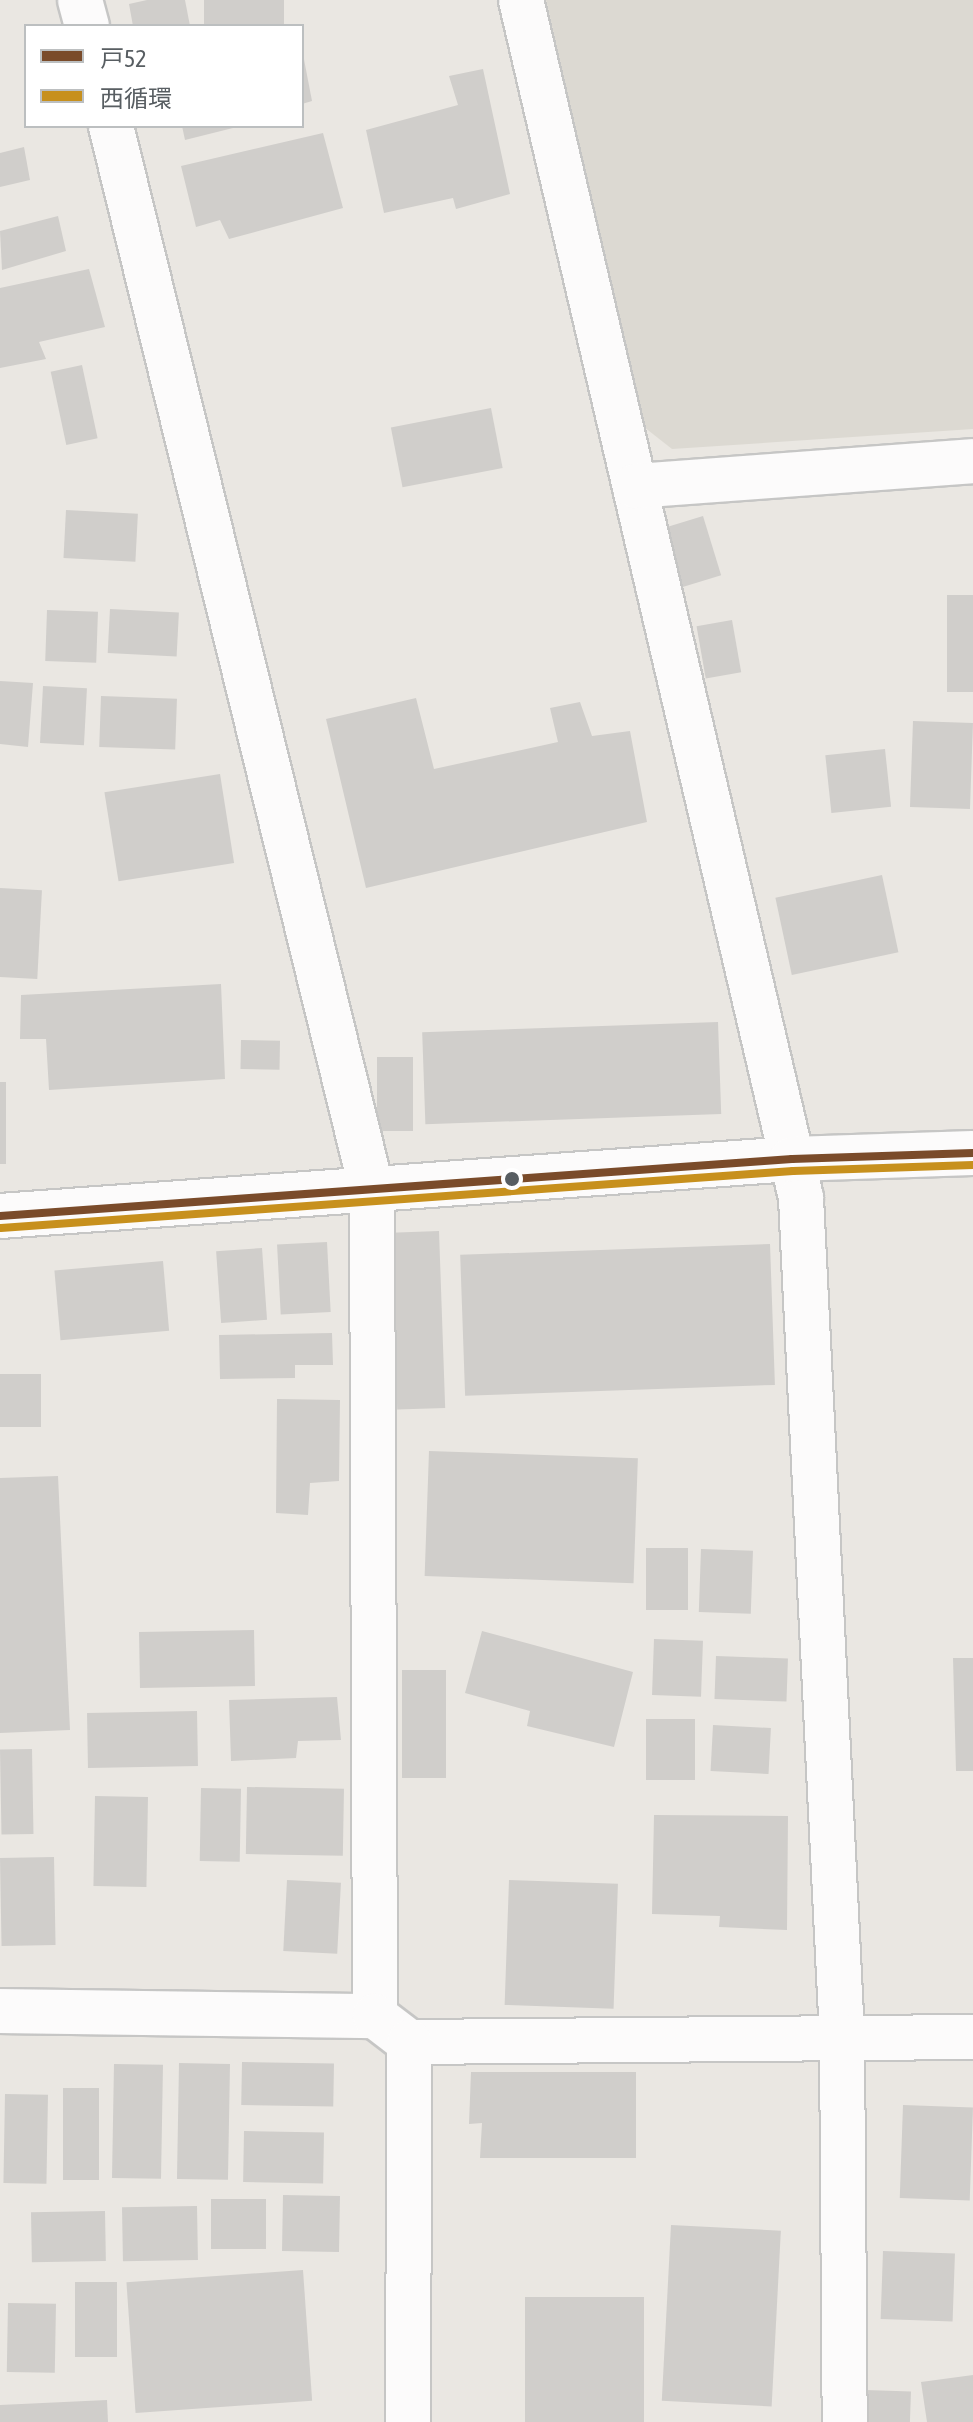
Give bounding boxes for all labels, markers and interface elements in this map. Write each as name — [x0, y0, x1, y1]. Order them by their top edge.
legend — [24, 24, 304, 128]
text: 戸52 — [100, 45, 147, 72]
text: 西循環 — [100, 85, 172, 112]
unlabelled marker — [504, 1171, 520, 1187]

